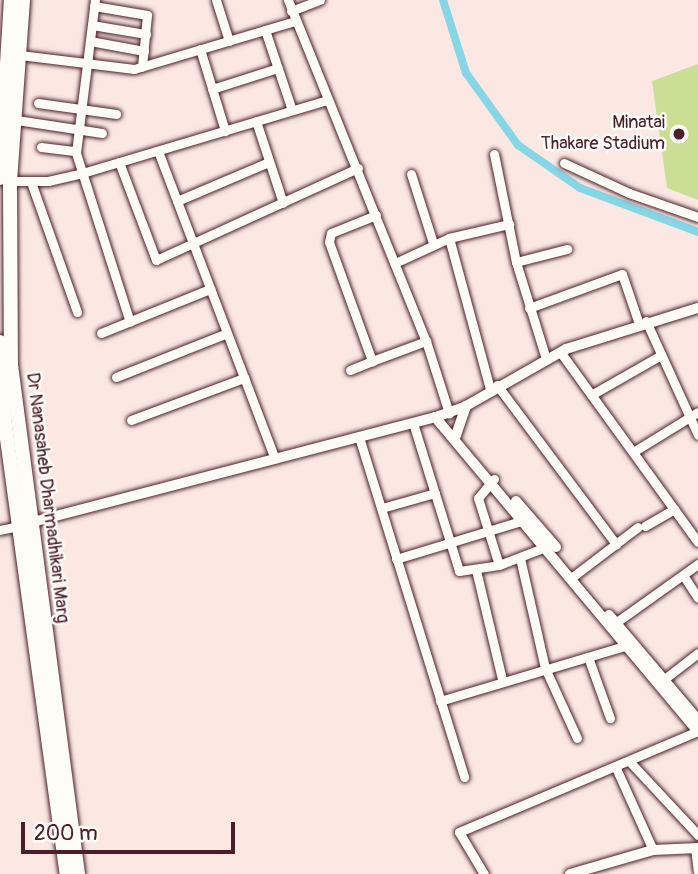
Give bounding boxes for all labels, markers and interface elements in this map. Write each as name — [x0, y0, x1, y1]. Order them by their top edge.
place label: Minatai Thakare Stadium — [541, 113, 665, 156]
marker: Minatai Thakare Stadium — [671, 126, 687, 142]
street label: Dr Nanasaheb Dharmadhikari Marg — [21, 371, 73, 625]
scale bar — [24, 808, 238, 852]
text: 200 m — [34, 820, 98, 847]

